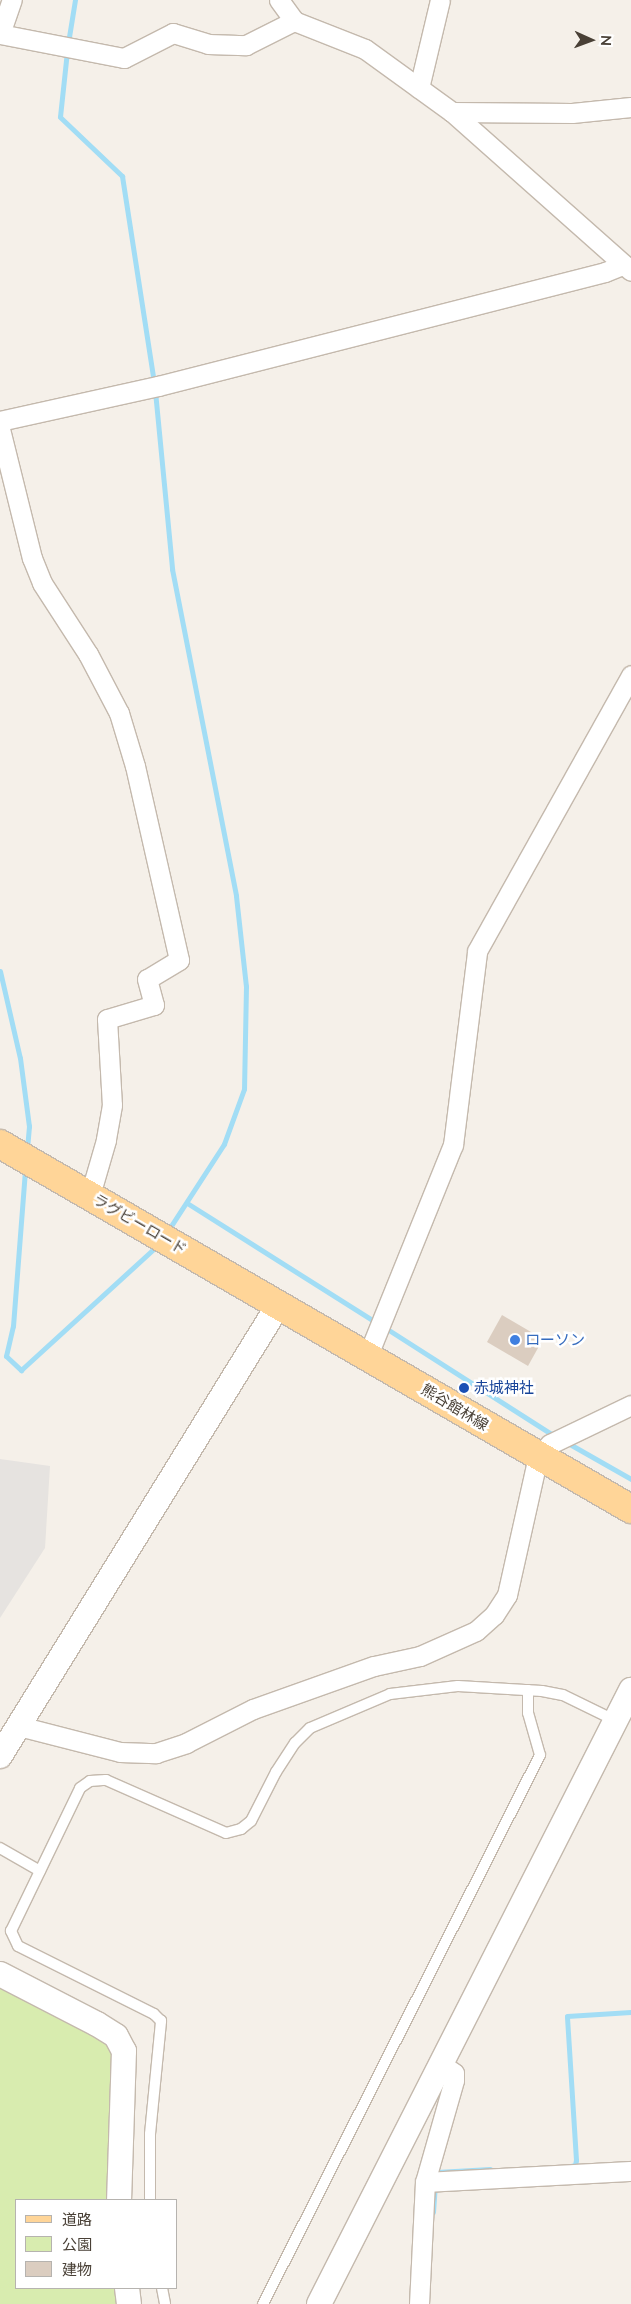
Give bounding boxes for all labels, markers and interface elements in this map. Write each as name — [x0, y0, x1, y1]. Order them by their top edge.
north arrow — [566, 15, 616, 65]
text: N — [598, 35, 615, 46]
street label: ラグビーロード — [90, 1190, 190, 1258]
place label: ローソン — [525, 1331, 585, 1349]
marker: ローソン — [509, 1334, 521, 1346]
place label: 赤城神社 — [474, 1379, 534, 1397]
street label: 熊谷館林線 — [418, 1380, 492, 1434]
marker: 赤城神社 — [458, 1382, 470, 1394]
legend — [15, 2199, 178, 2289]
text: 道路 — [62, 2210, 92, 2228]
text: 公園 — [62, 2235, 92, 2253]
text: 建物 — [62, 2260, 92, 2278]

